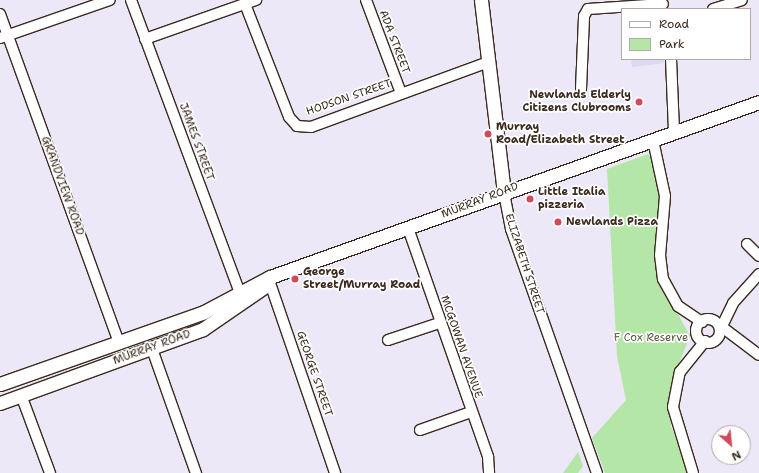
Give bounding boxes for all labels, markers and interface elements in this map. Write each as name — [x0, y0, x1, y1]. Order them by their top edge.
street label: ADA STREET — [376, 8, 412, 76]
legend — [621, 8, 751, 60]
text: Road — [659, 16, 689, 32]
text: Park — [659, 36, 685, 52]
street label: HODSON STREET — [305, 77, 393, 119]
place label: Newlands Elderly Citizens Clubrooms — [522, 89, 631, 115]
marker: Newlands Elderly Citizens Clubrooms — [634, 97, 644, 107]
street label: JAMES STREET — [176, 101, 216, 183]
place label: Murray Road/Elizabeth Street — [496, 121, 625, 147]
marker: Murray Road/Elizabeth Street — [483, 129, 493, 139]
street label: GRANDVIEW ROAD — [38, 135, 86, 237]
street label: MURRAY ROAD — [440, 180, 520, 222]
place label: Little Italia pizzeria — [538, 186, 605, 212]
marker: Little Italia pizzeria — [525, 194, 535, 204]
street label: ELIZABETH STREET — [502, 212, 546, 316]
place label: Newlands Pizza — [566, 215, 658, 229]
marker: Newlands Pizza — [553, 217, 563, 227]
place label: George Street/Murray Road — [303, 266, 420, 292]
marker: George Street/Murray Road — [290, 274, 300, 284]
street label: MCGOWAN AVENUE — [437, 294, 485, 400]
street label: MURRAY ROAD — [111, 328, 193, 368]
street label: GEORGE STREET — [293, 330, 335, 418]
park label: F Cox Reserve — [614, 331, 688, 345]
north arrow — [711, 425, 751, 465]
text: N — [729, 447, 744, 464]

